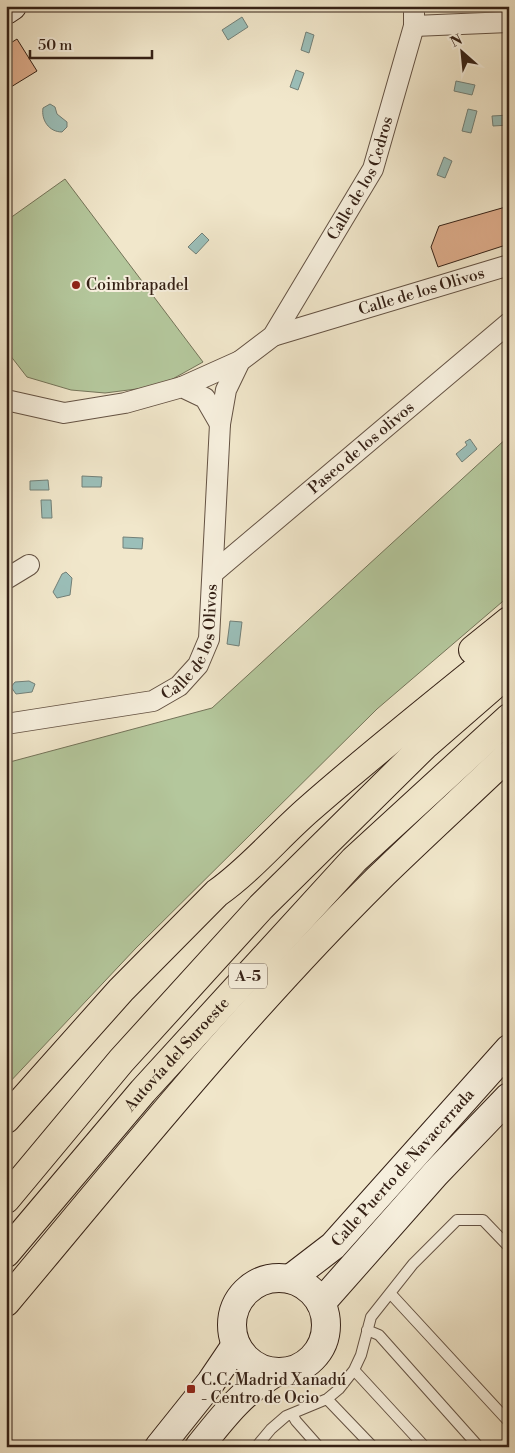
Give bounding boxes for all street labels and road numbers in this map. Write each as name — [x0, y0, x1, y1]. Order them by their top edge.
street label: Calle de los Cedros — [323, 114, 398, 244]
street label: Calle de los Olivos — [356, 263, 487, 320]
street label: Paseo de los olivos — [304, 397, 418, 498]
street label: Calle de los Olivos — [157, 584, 222, 704]
road number: A-5 — [229, 964, 267, 988]
street label: Autovía del Suroeste — [119, 993, 234, 1116]
street label: Calle Puerto de Navacerrada — [327, 1084, 479, 1251]

